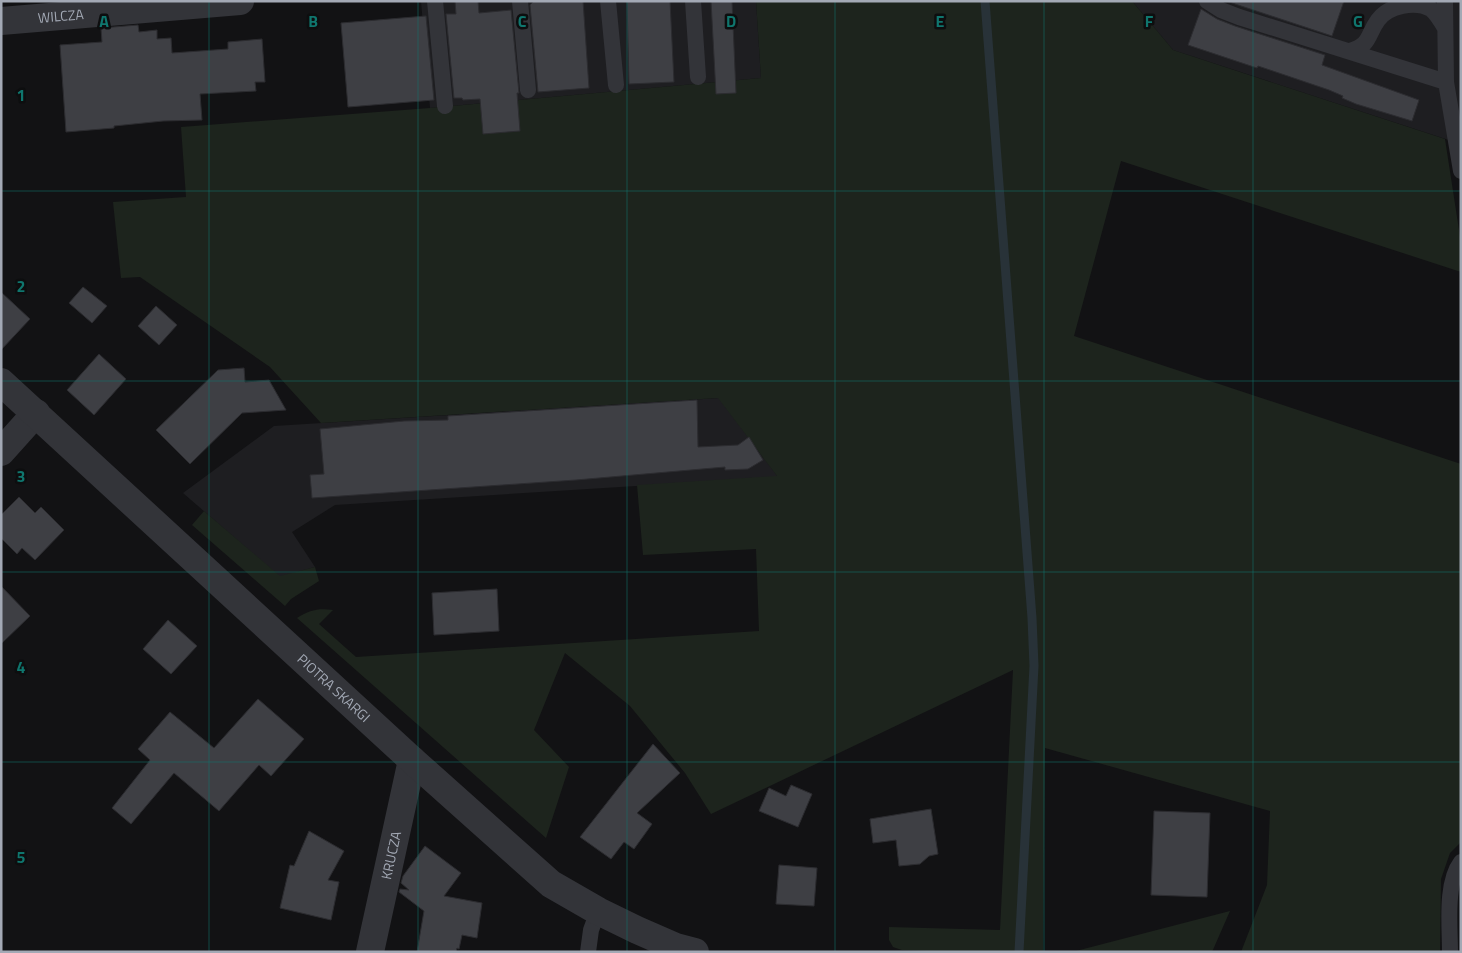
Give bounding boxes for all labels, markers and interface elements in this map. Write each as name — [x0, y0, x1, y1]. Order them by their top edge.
street label: WILCZA — [37, 3, 85, 28]
text: A — [99, 9, 109, 33]
text: B — [308, 9, 318, 33]
text: C — [518, 9, 527, 33]
text: D — [726, 9, 736, 33]
text: E — [936, 9, 945, 33]
text: F — [1145, 9, 1154, 33]
text: G — [1353, 9, 1363, 33]
text: 1 — [17, 83, 25, 107]
text: 2 — [17, 274, 25, 298]
text: 3 — [17, 464, 25, 488]
street label: PIOTRA SKARGI — [293, 648, 375, 727]
text: 4 — [17, 655, 26, 679]
street label: KRUCZA — [375, 828, 406, 881]
text: 5 — [17, 845, 26, 869]

